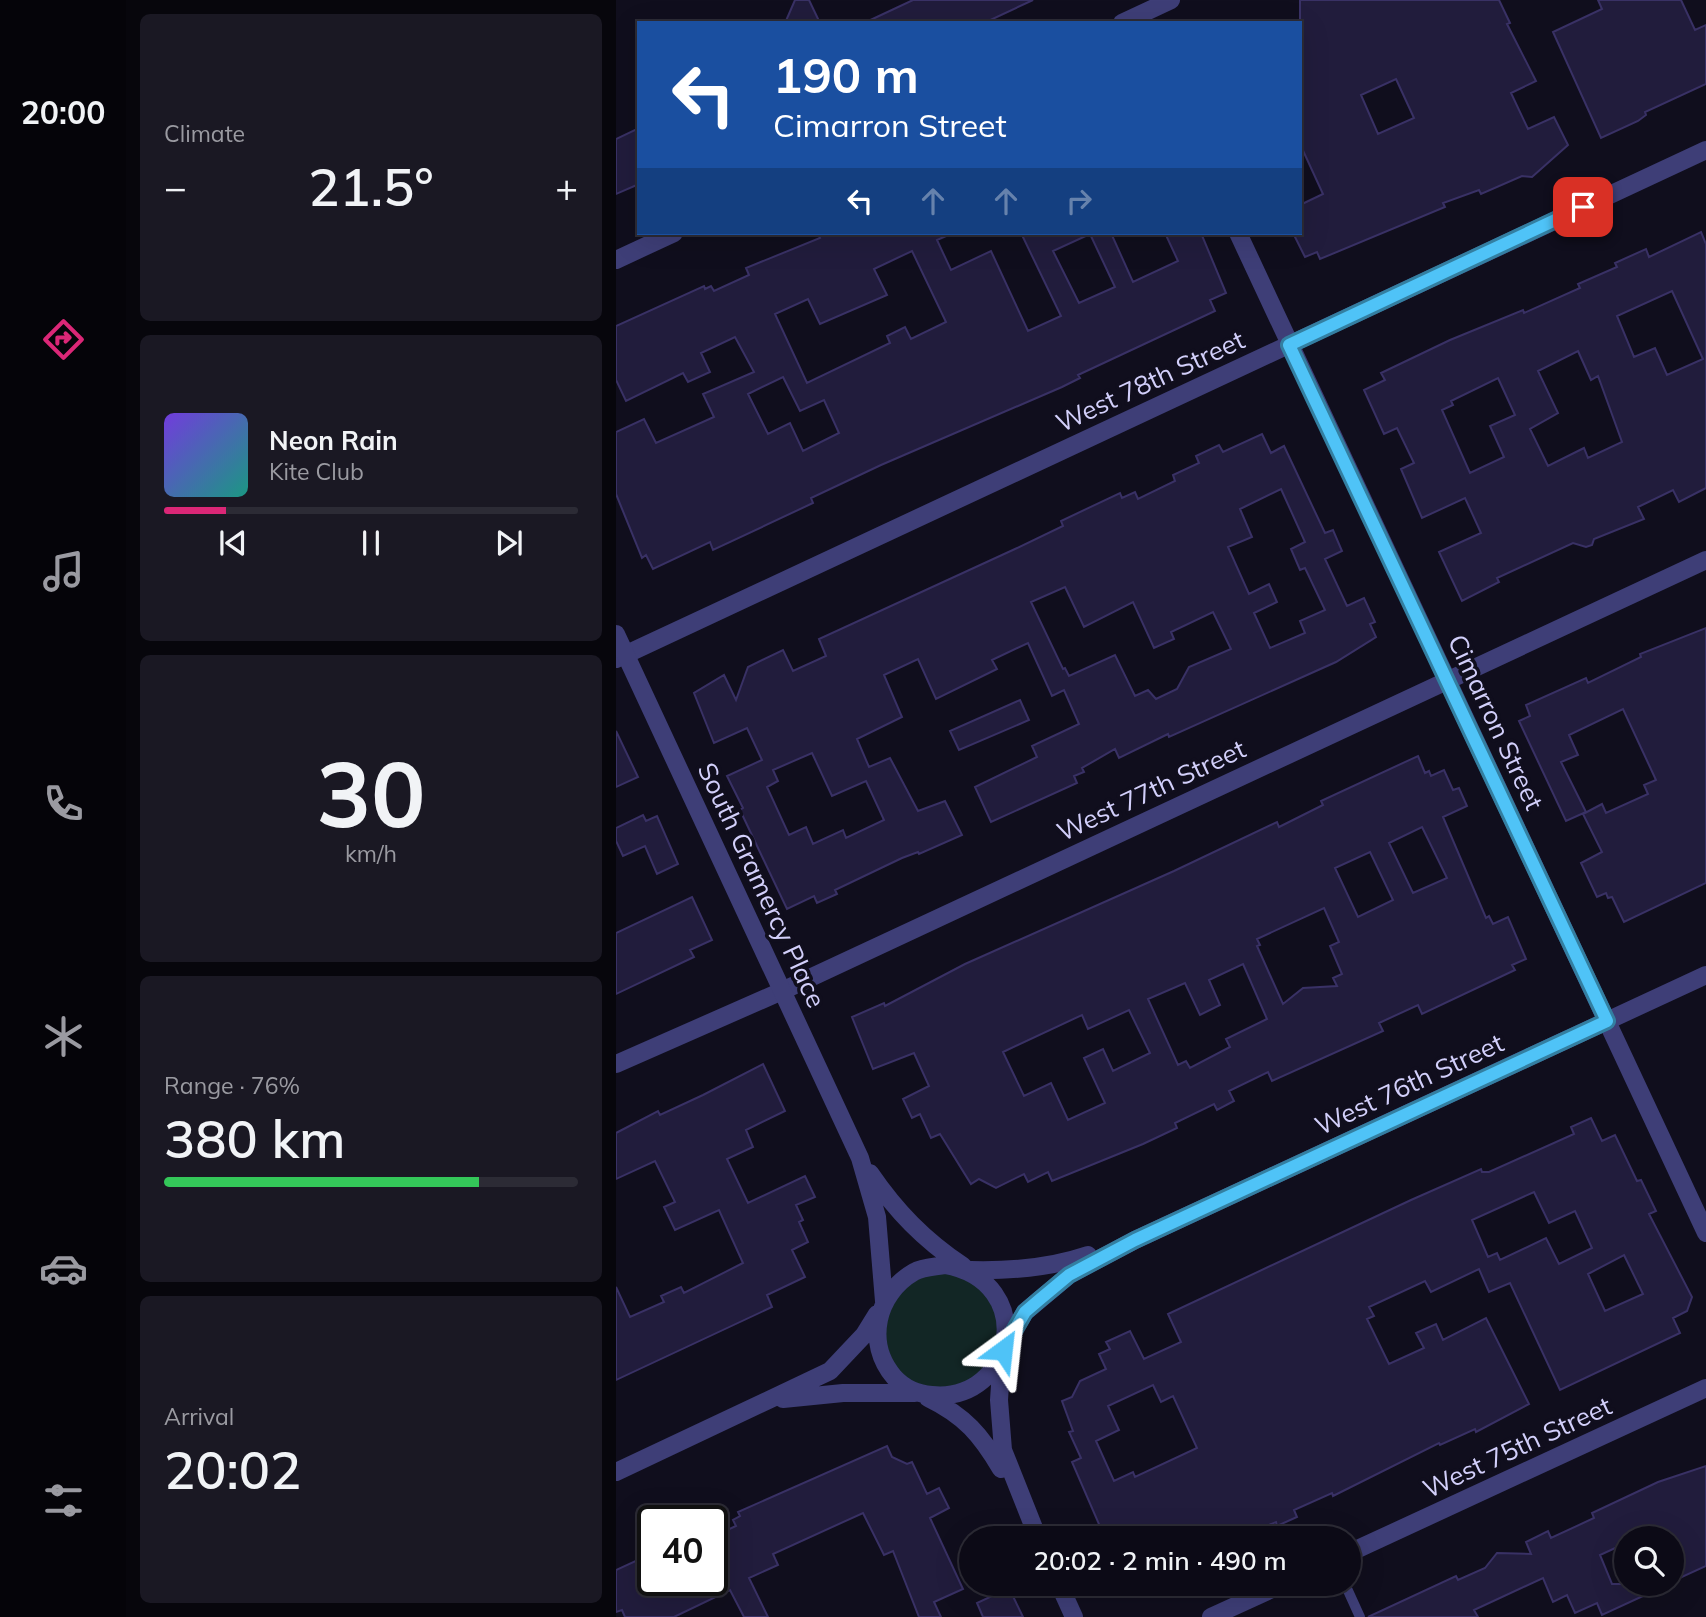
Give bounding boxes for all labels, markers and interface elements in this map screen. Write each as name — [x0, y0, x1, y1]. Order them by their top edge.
text: 190 m — [773, 44, 919, 105]
icon: left — [658, 49, 749, 140]
text: 20:00 — [21, 92, 105, 132]
text: Cimarron Street — [773, 105, 1007, 145]
text: Climate — [164, 119, 245, 148]
text: 21.5° — [308, 154, 434, 219]
text: − — [164, 163, 187, 211]
text: + — [555, 163, 578, 211]
pin — [1553, 177, 1613, 237]
icon: left — [841, 182, 879, 220]
icon: ahead — [914, 182, 952, 220]
icon: ahead — [987, 182, 1025, 220]
icon: right — [1060, 182, 1098, 220]
icon: arrive — [1564, 188, 1602, 226]
icon: directions — [39, 315, 88, 364]
street label: West 78th Street — [1050, 323, 1250, 439]
text: Neon Rain — [269, 424, 398, 457]
text: Kite Club — [269, 457, 364, 486]
icon: previous — [214, 524, 252, 562]
icon: pause — [352, 524, 390, 562]
icon: next — [490, 524, 528, 562]
icon: music — [39, 547, 88, 596]
street label: Cimarron Street — [1441, 629, 1551, 815]
street label: West 77th Street — [1051, 732, 1251, 848]
text: 30 — [316, 736, 426, 850]
street label: South Gramercy Place — [691, 757, 833, 1013]
icon: phone — [39, 779, 88, 828]
text: km/h — [345, 839, 397, 868]
icon: climate — [39, 1012, 88, 1061]
street label: West 76th Street — [1309, 1026, 1509, 1142]
text: Range · 76% — [164, 1071, 300, 1100]
text: 380 km — [164, 1106, 345, 1171]
icon: car — [39, 1244, 88, 1293]
position arrow — [966, 1313, 1040, 1387]
street label: West 75th Street — [1417, 1389, 1617, 1505]
text: Arrival — [164, 1402, 234, 1431]
text: 20:02 — [164, 1437, 301, 1502]
icon: filters — [39, 1476, 88, 1525]
speed limit sign: 40 — [637, 1505, 728, 1596]
map controls — [1614, 1526, 1684, 1596]
button: search — [1614, 1526, 1684, 1596]
text: 20:02 · 2 min · 490 m — [1033, 1544, 1287, 1577]

